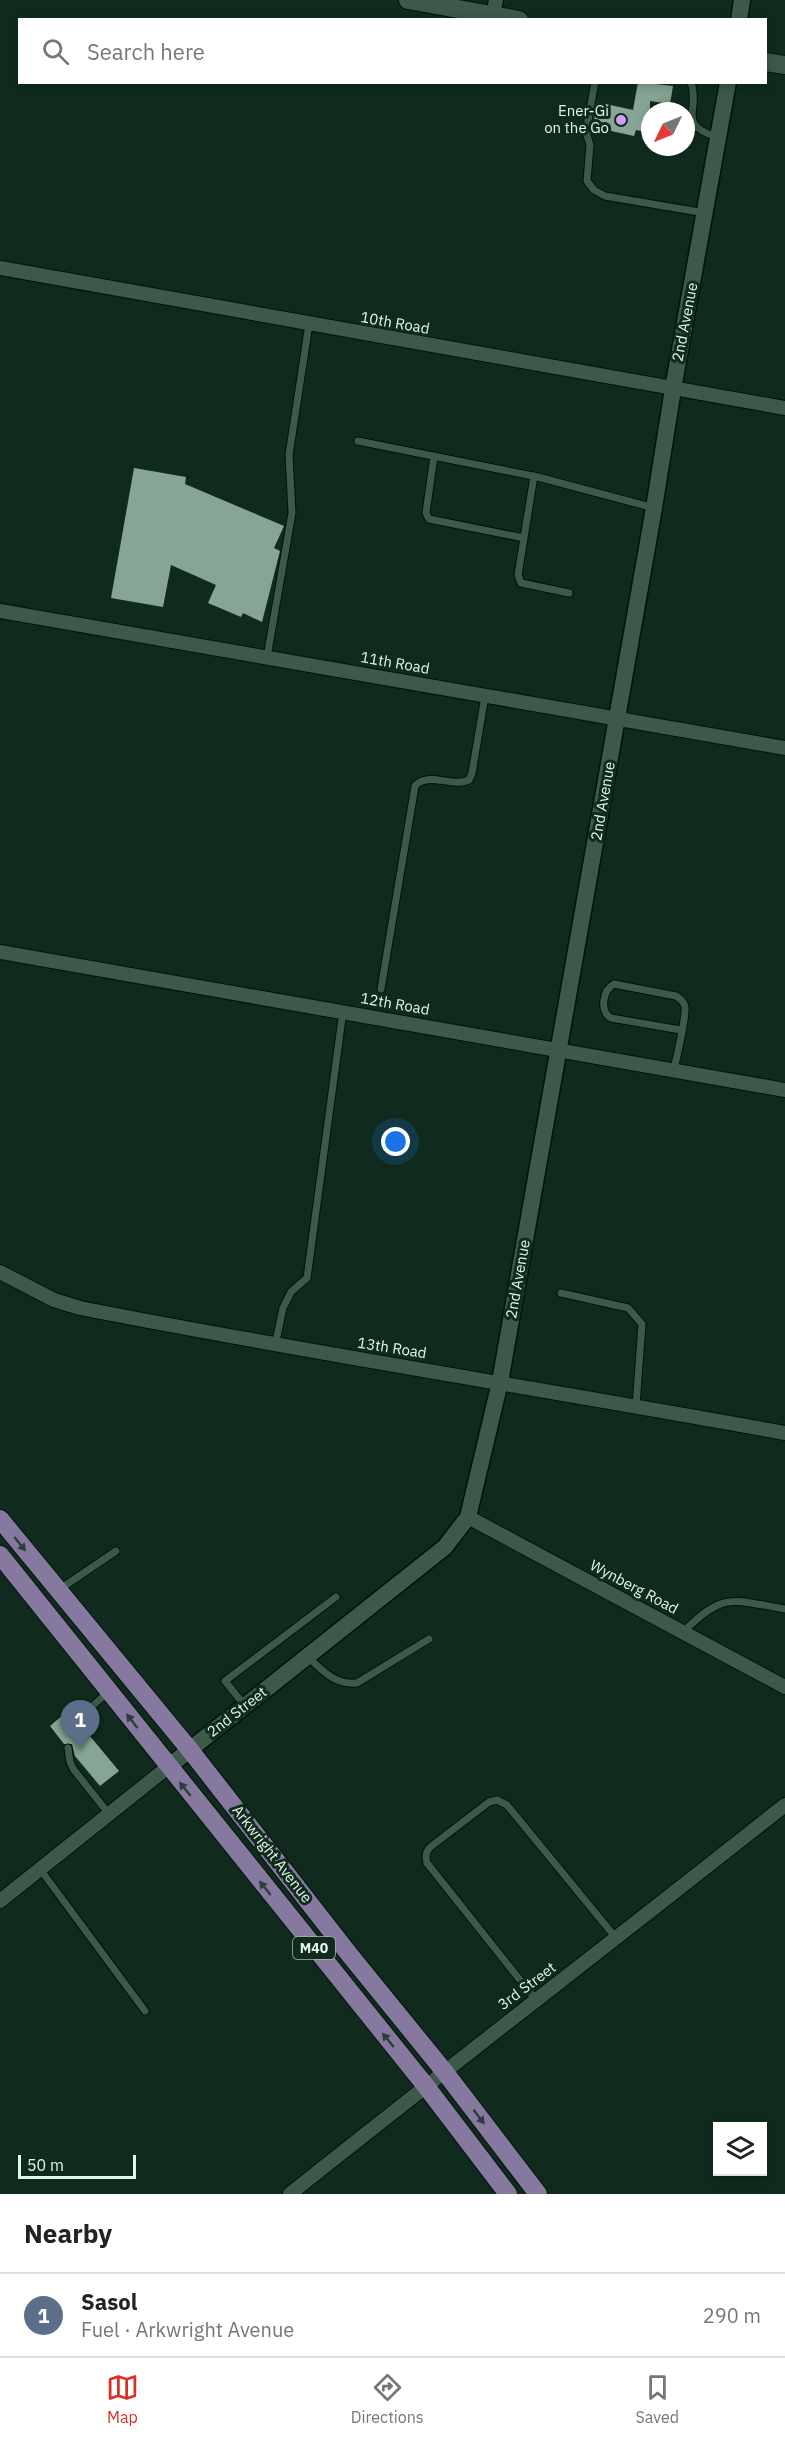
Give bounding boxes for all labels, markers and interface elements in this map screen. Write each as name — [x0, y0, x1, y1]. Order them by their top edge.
search box — [18, 18, 767, 84]
icon: search — [39, 35, 72, 68]
text: Search here — [87, 37, 205, 66]
place label: Ener-Gi on the Go — [544, 101, 609, 137]
north arrow — [641, 102, 695, 156]
marker: Ener-Gi on the Go — [614, 113, 628, 127]
street label: 2nd Avenue — [668, 281, 701, 363]
street label: 10th Road — [359, 307, 431, 338]
street label: 11th Road — [359, 647, 431, 678]
street label: 2nd Avenue — [586, 760, 619, 842]
street label: 12th Road — [359, 988, 431, 1019]
your location — [381, 1127, 410, 1156]
street label: 2nd Avenue — [501, 1238, 534, 1320]
street label: 13th Road — [356, 1333, 428, 1362]
one-way arrow — [13, 1536, 26, 1552]
street label: Wynberg Road — [587, 1555, 682, 1618]
street label: 2nd Street — [203, 1682, 270, 1741]
pin: 1 — [60, 1700, 100, 1750]
one-way arrow — [126, 1714, 138, 1729]
one-way arrow — [179, 1781, 192, 1797]
street label: Arkwright Avenue — [228, 1801, 317, 1906]
one-way arrow — [260, 1881, 272, 1896]
road number: M40 — [293, 1937, 335, 1959]
street label: 3rd Street — [494, 1958, 559, 2014]
one-way arrow — [382, 2032, 395, 2048]
one-way arrow — [473, 2110, 485, 2125]
map controls — [713, 2122, 767, 2176]
button: layers — [713, 2122, 767, 2176]
scale bar — [18, 2152, 136, 2180]
text: 50 m — [27, 2155, 64, 2175]
text: Nearby — [24, 2216, 112, 2250]
text: Sasol — [81, 2287, 137, 2316]
text: 1 — [38, 2302, 50, 2329]
text: 290 m — [703, 2302, 761, 2329]
text: Fuel · Arkwright Avenue — [81, 2316, 294, 2343]
tab: Map — [106, 2371, 139, 2427]
tab: Directions — [351, 2371, 424, 2427]
tab: Saved — [636, 2371, 679, 2427]

